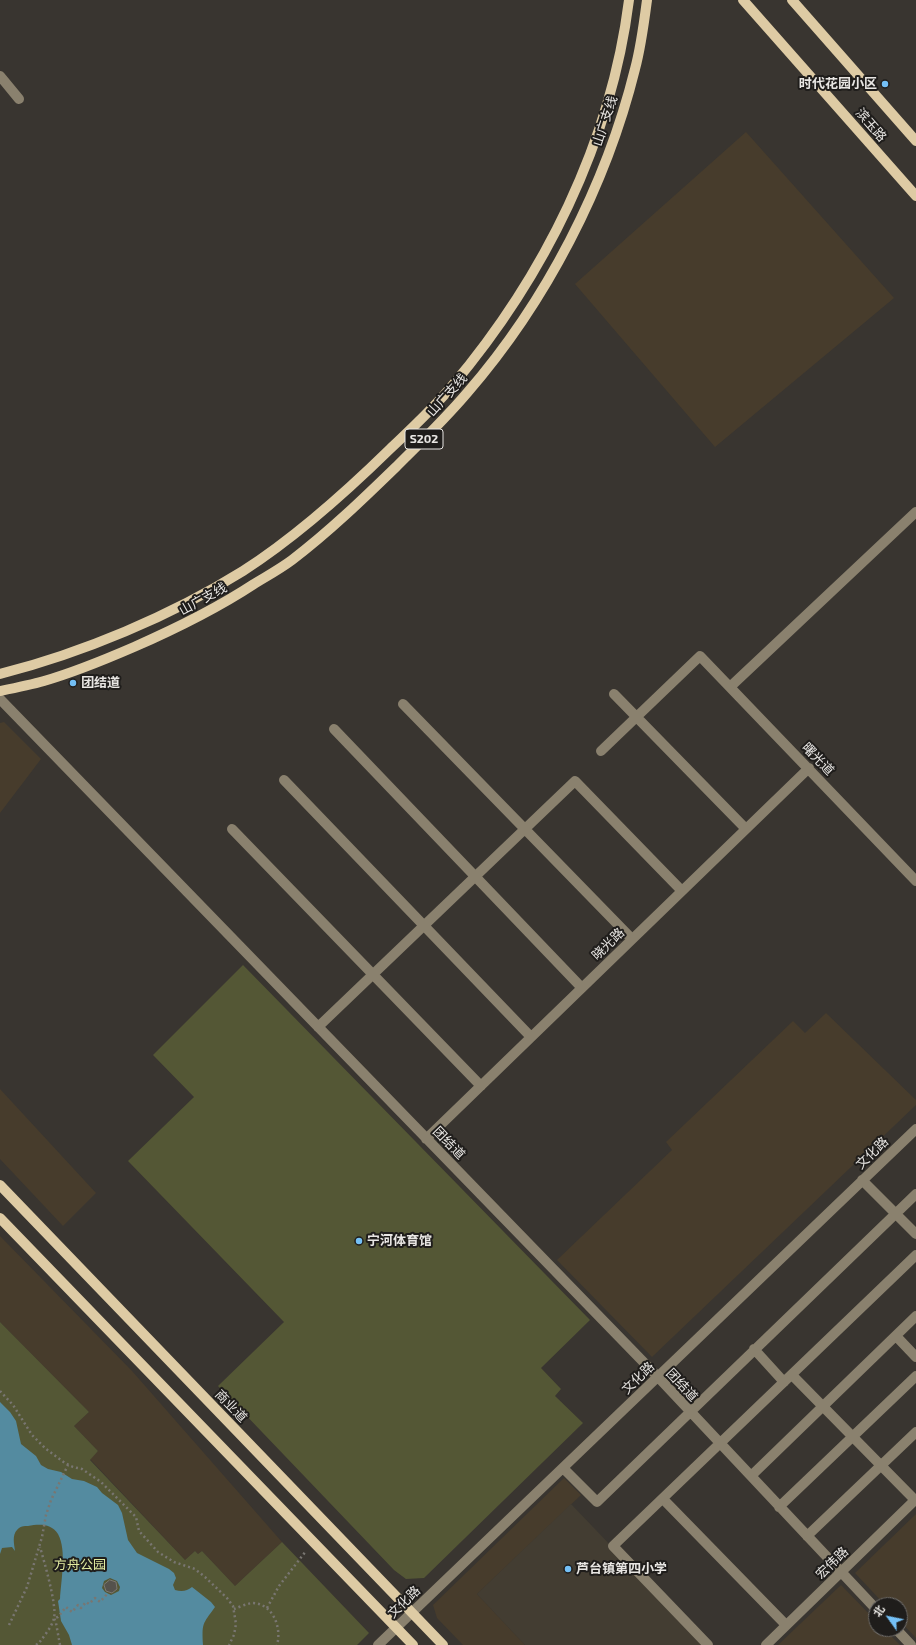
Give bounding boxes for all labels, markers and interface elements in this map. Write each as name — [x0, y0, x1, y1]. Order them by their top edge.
place label: 时代花园小区 — [799, 76, 877, 92]
marker: 时代花园小区 — [880, 79, 890, 89]
street label: 山广支线 — [590, 94, 620, 148]
street label: 滨玉路 — [852, 105, 890, 145]
street label: 山广支线 — [424, 370, 470, 420]
road number: S202 — [405, 429, 443, 449]
street label: 山广支线 — [176, 580, 230, 618]
place label: 团结道 — [81, 675, 120, 691]
marker: 团结道 — [68, 678, 78, 688]
street label: 曙光道 — [799, 740, 837, 778]
street label: 晓光路 — [589, 925, 627, 963]
street label: 团结道 — [430, 1124, 468, 1162]
street label: 文化路 — [853, 1134, 891, 1172]
place label: 宁河体育馆 — [367, 1233, 432, 1249]
marker: 宁河体育馆 — [354, 1236, 364, 1246]
street label: 文化路 — [619, 1359, 657, 1397]
street label: 团结道 — [663, 1365, 701, 1405]
street label: 商业道 — [212, 1387, 250, 1425]
street label: 宏伟路 — [813, 1544, 851, 1582]
park label: 方舟公园 — [54, 1557, 106, 1573]
place label: 芦台镇第四小学 — [576, 1561, 667, 1577]
marker: 芦台镇第四小学 — [563, 1564, 573, 1574]
street label: 文化路 — [385, 1583, 423, 1621]
north arrow — [868, 1597, 908, 1637]
text: 北 — [870, 1603, 887, 1619]

